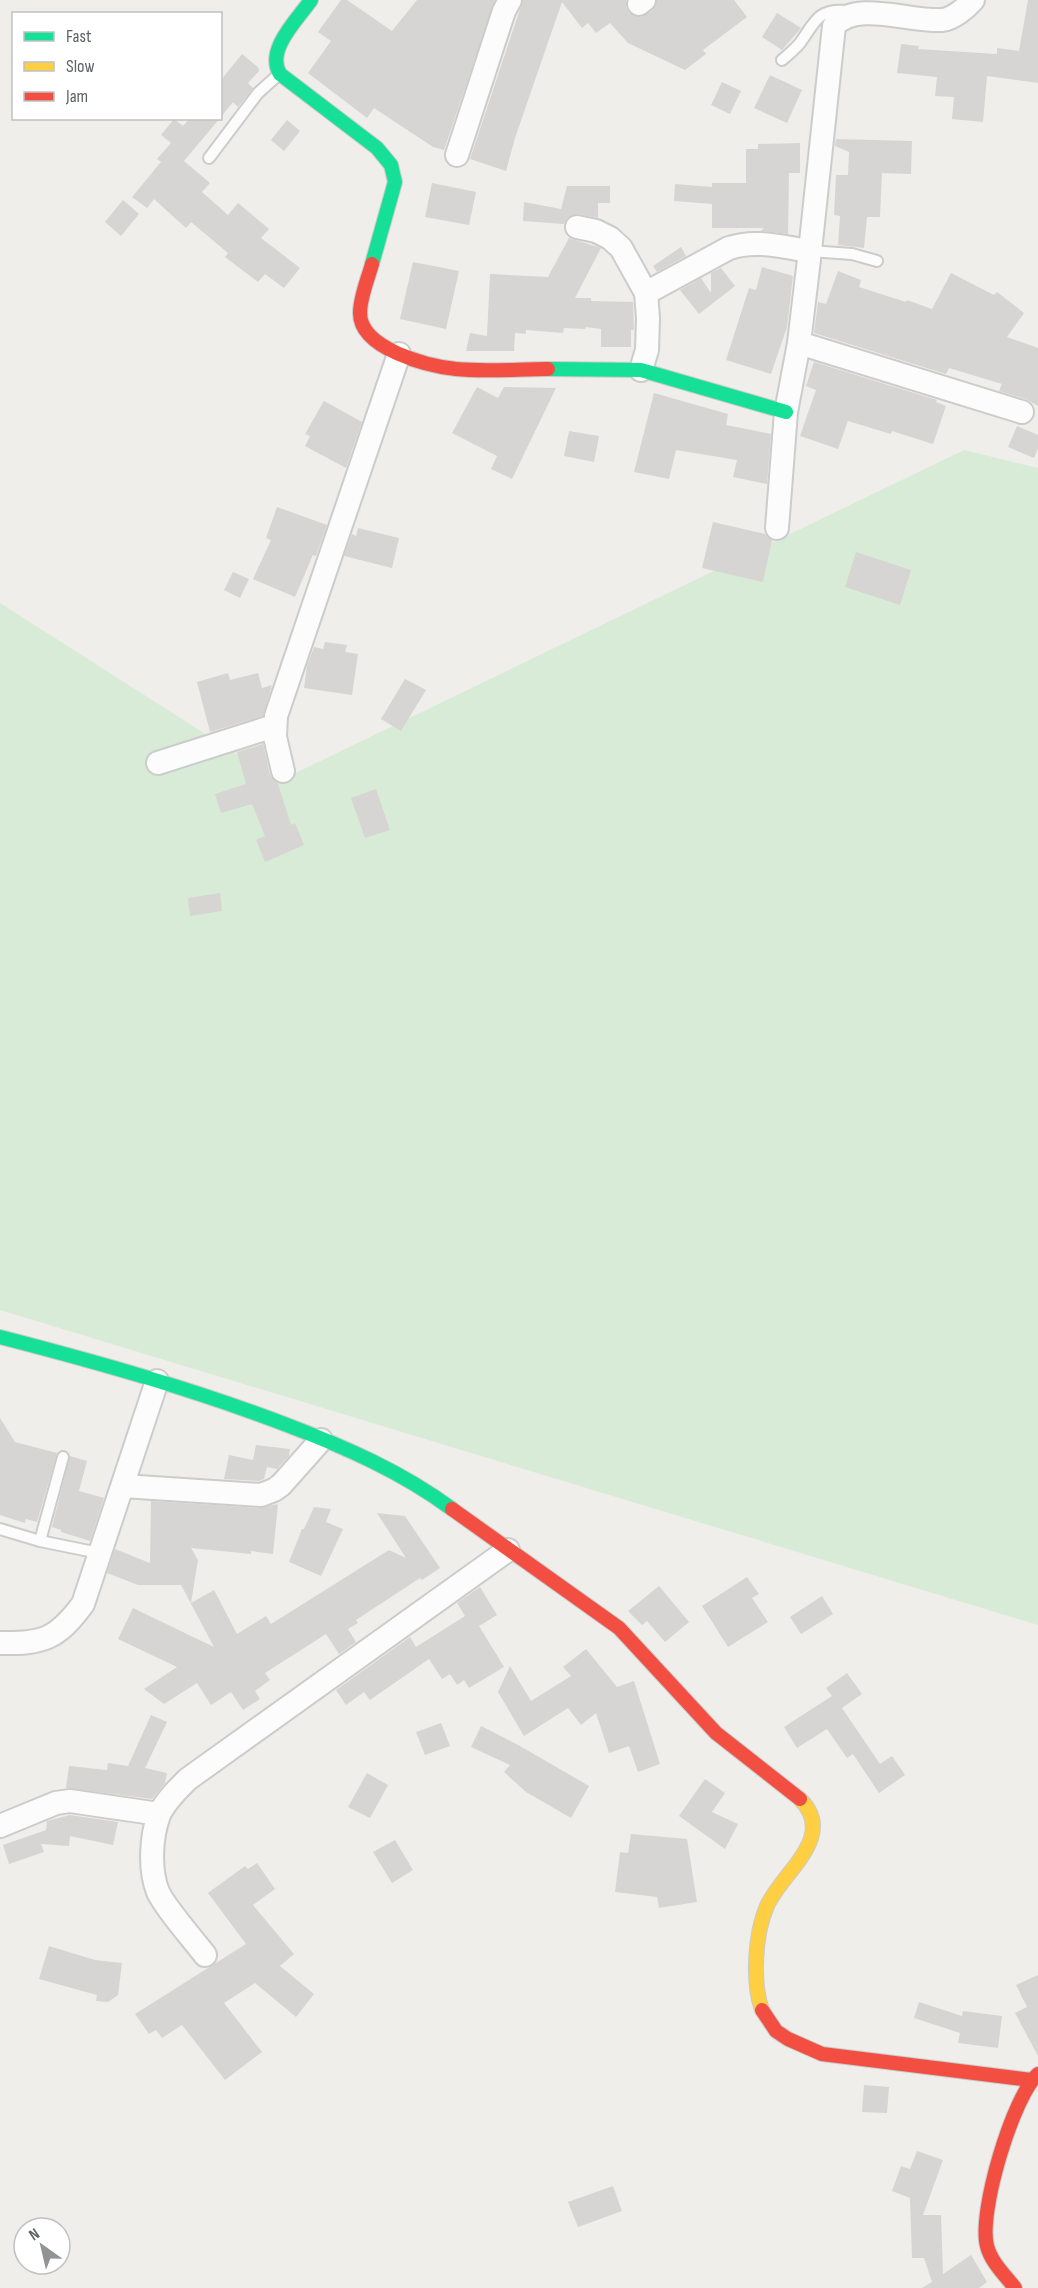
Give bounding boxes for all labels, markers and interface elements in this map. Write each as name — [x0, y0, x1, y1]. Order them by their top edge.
legend — [12, 12, 222, 120]
text: Fast — [66, 26, 92, 47]
text: Slow — [66, 56, 95, 77]
text: Jam — [65, 86, 88, 107]
north arrow — [12, 2216, 72, 2276]
text: N — [26, 2225, 43, 2245]

